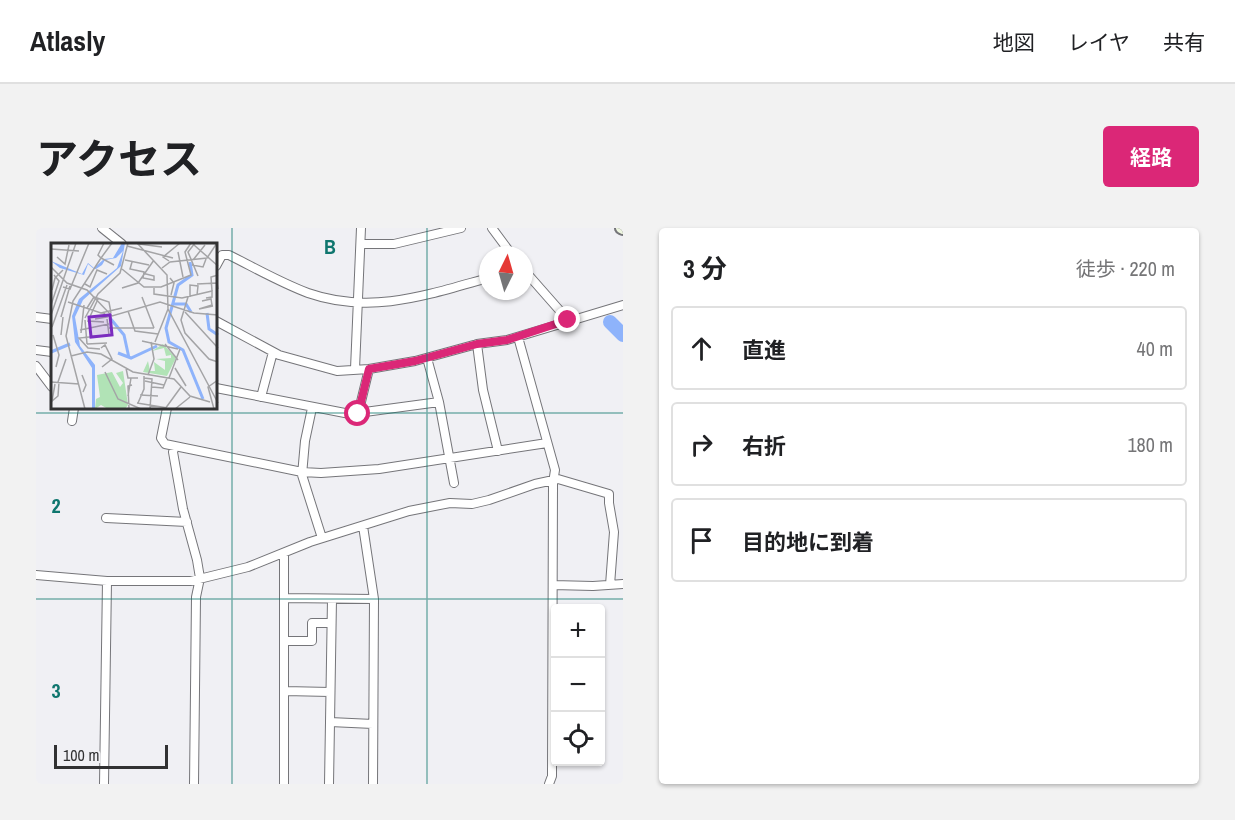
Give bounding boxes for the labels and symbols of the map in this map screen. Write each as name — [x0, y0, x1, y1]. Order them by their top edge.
text: B — [324, 233, 336, 260]
inset map — [51, 243, 218, 410]
north arrow — [479, 246, 533, 300]
route end — [554, 306, 580, 332]
route start — [344, 400, 370, 426]
text: 2 — [51, 492, 61, 519]
text: 3 — [51, 677, 61, 704]
scale bar — [54, 742, 168, 770]

